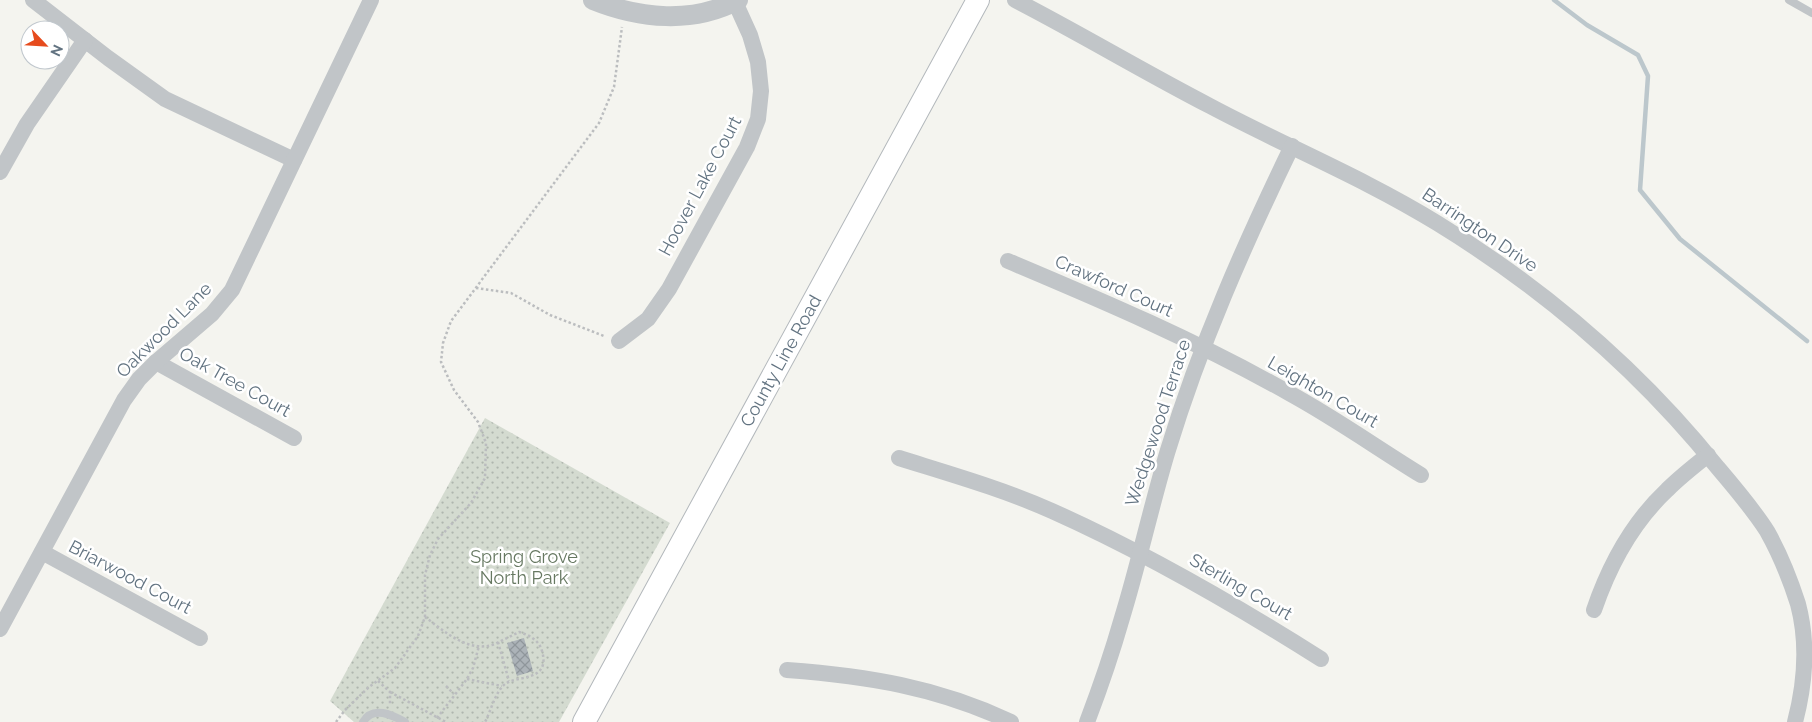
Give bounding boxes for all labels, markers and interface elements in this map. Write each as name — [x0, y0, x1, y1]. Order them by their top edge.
north arrow — [20, 20, 70, 70]
text: N — [47, 42, 66, 59]
street label: Hoover Lake Court — [654, 112, 745, 259]
street label: Barrington Drive — [1419, 183, 1542, 276]
street label: Crawford Court — [1052, 250, 1177, 321]
street label: Oakwood Lane — [112, 277, 216, 382]
street label: County Line Road — [736, 291, 825, 430]
street label: Wedgewood Terrace — [1121, 336, 1195, 509]
street label: Oak Tree Court — [176, 342, 295, 421]
street label: Leighton Court — [1264, 351, 1382, 432]
street label: Briarwood Court — [65, 535, 195, 618]
park label: Spring Grove North Park — [470, 546, 578, 588]
street label: Sterling Court — [1186, 549, 1296, 624]

